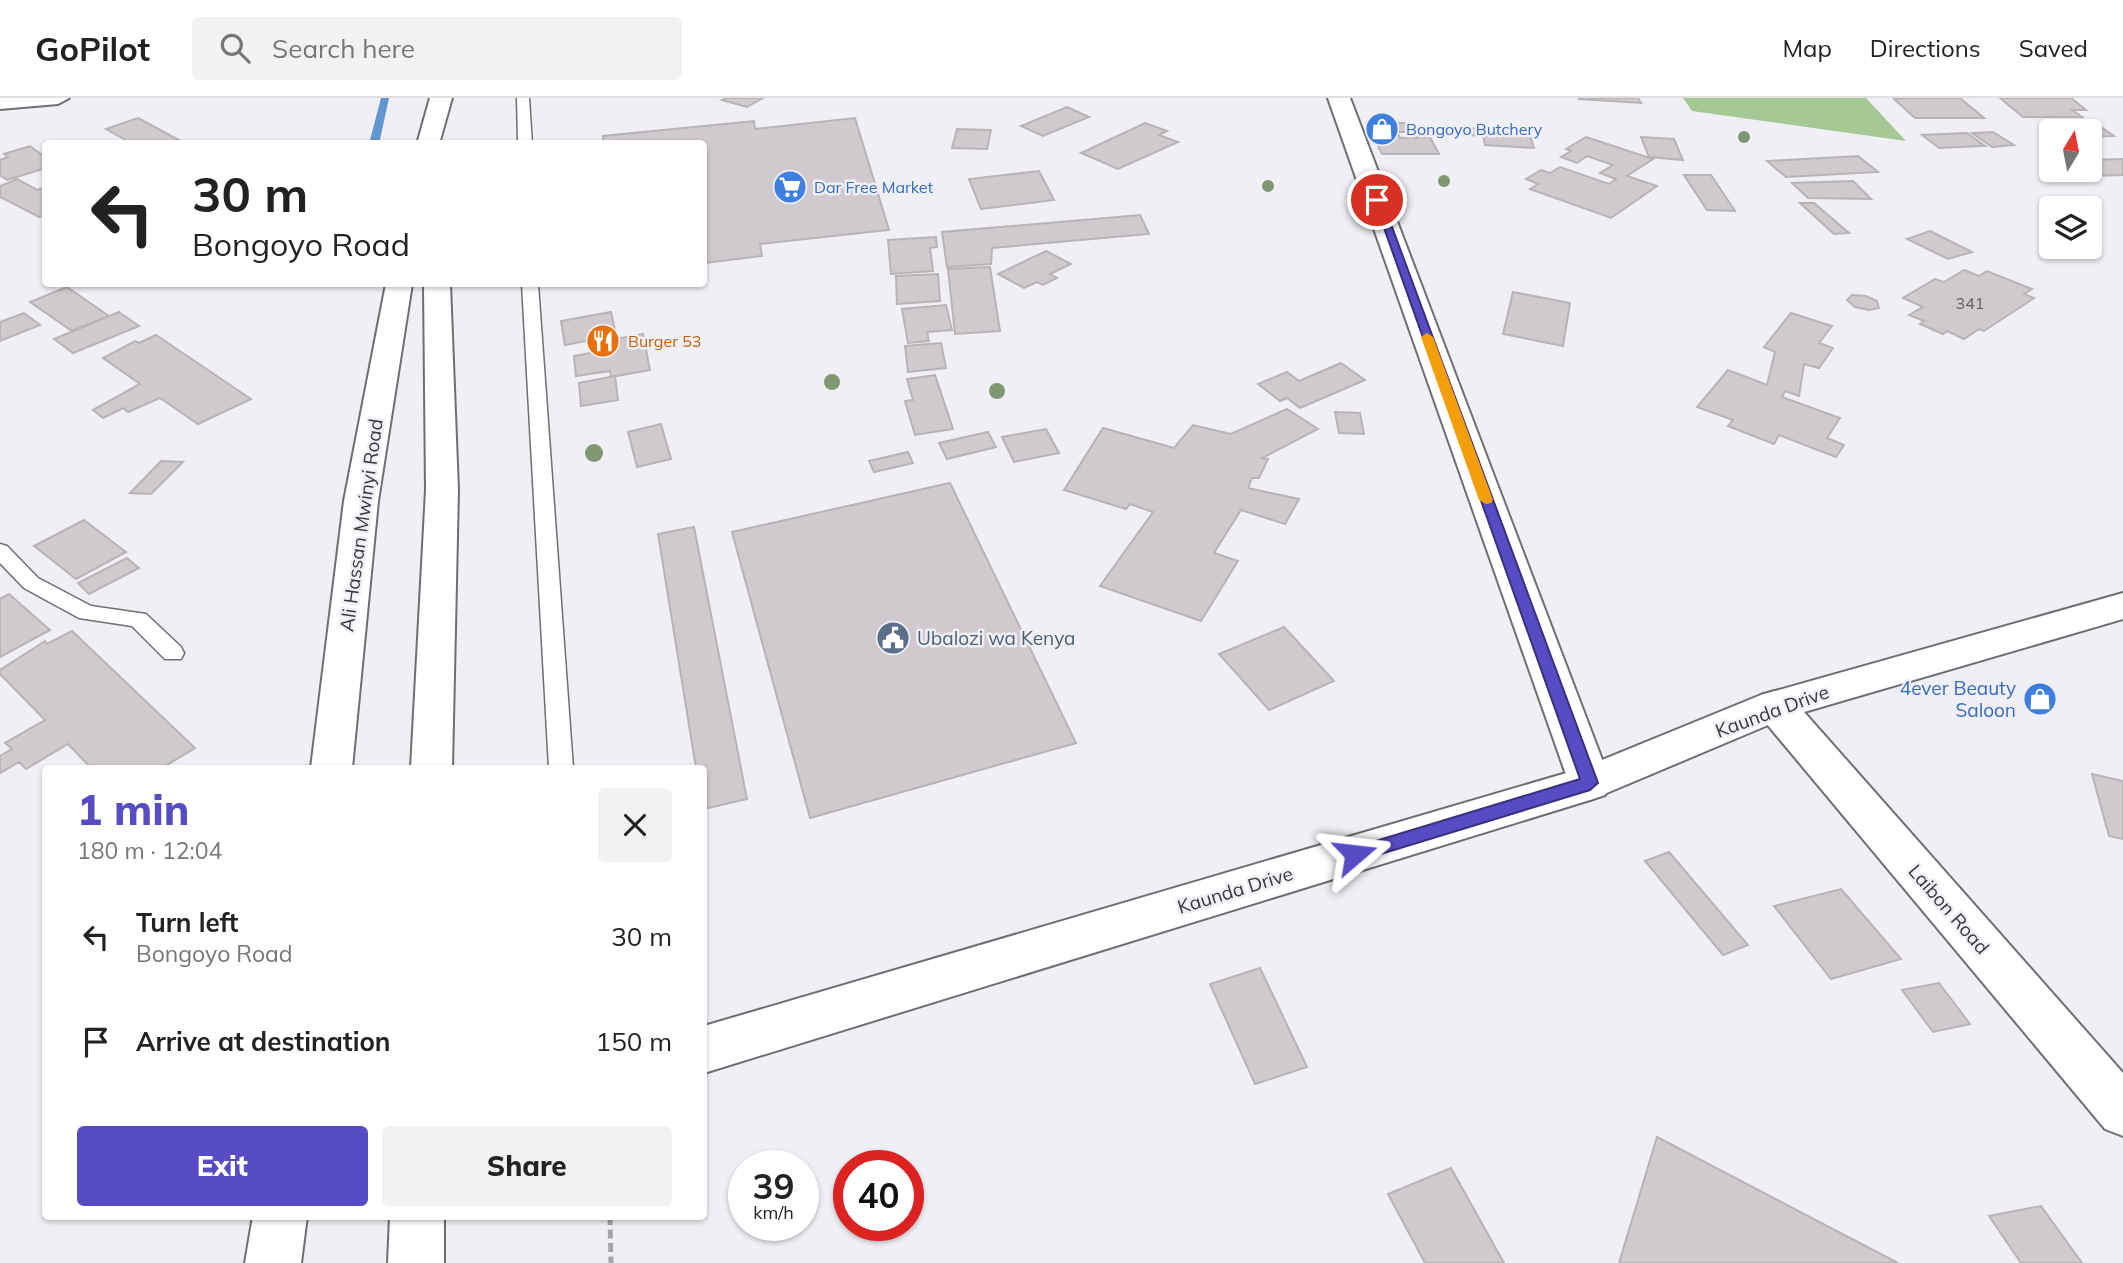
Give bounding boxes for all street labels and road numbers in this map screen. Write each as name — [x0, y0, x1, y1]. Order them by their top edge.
street label: Ali Hassan Mwinyi Road — [334, 417, 388, 633]
street label: Kaunda Drive — [1712, 679, 1832, 743]
street label: Laibon Road — [1903, 859, 1995, 959]
street label: Kaunda Drive — [1174, 861, 1296, 919]

